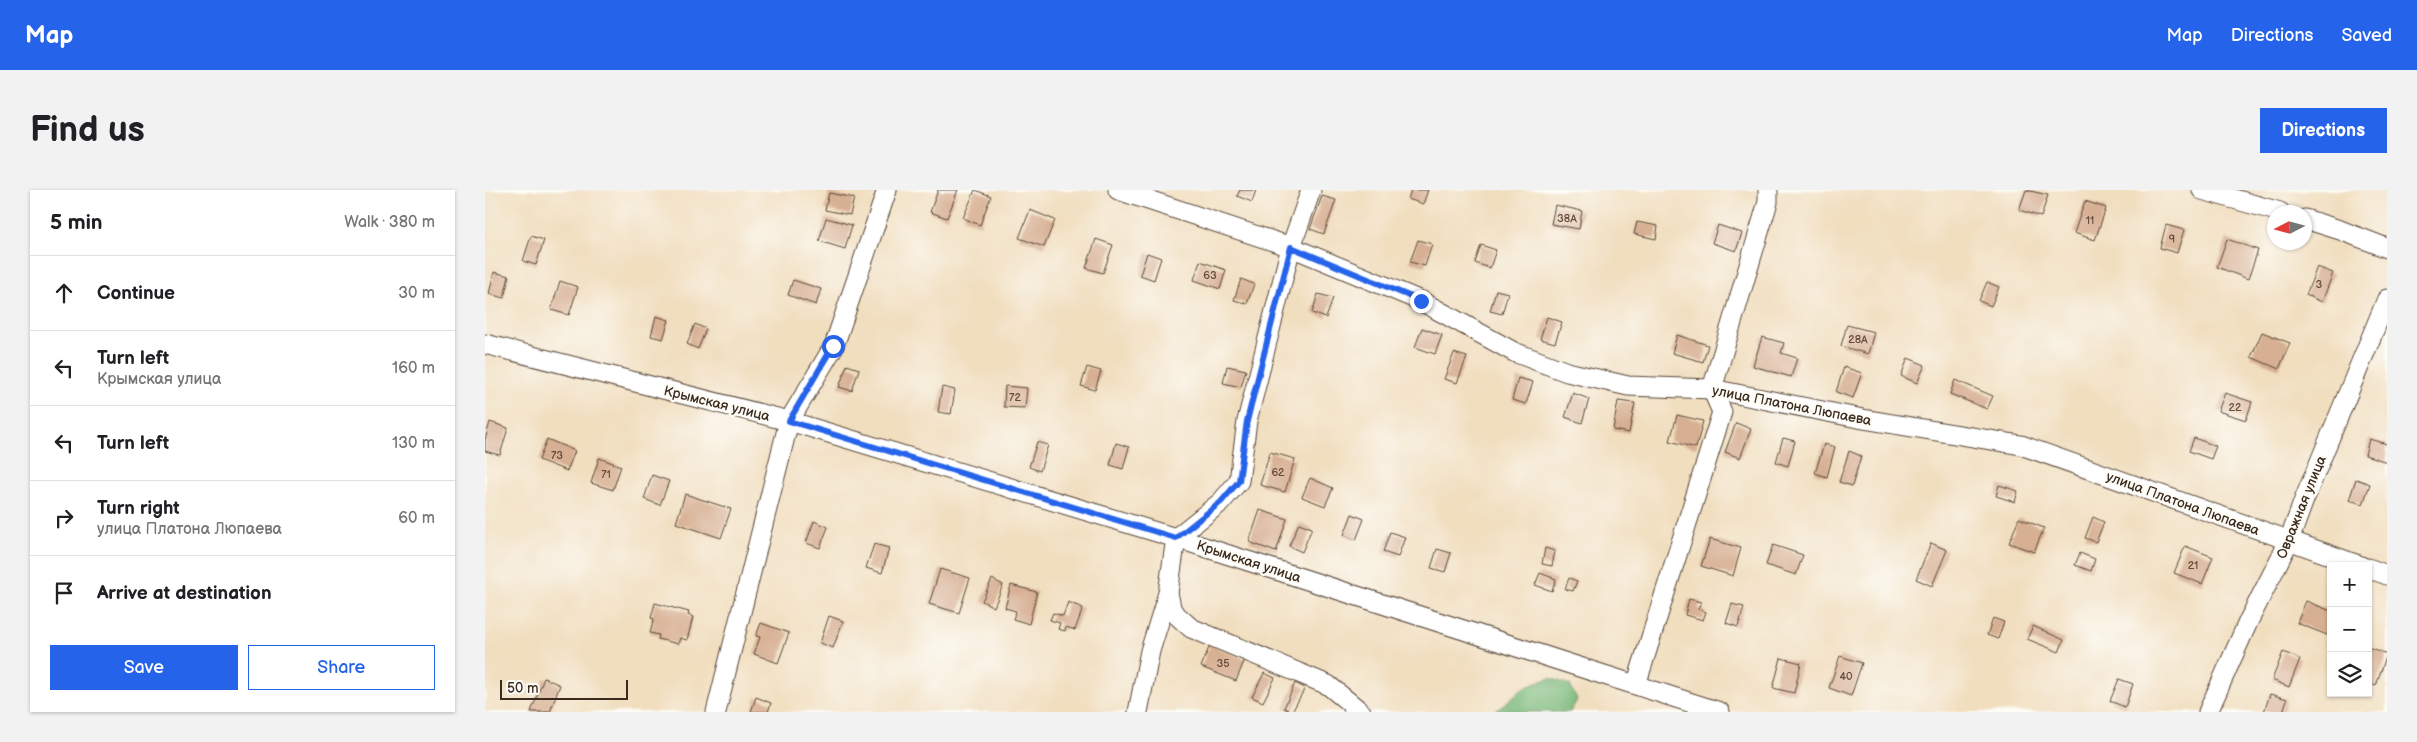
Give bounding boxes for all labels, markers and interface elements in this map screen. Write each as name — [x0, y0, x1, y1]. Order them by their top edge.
text: Map — [25, 21, 73, 50]
text: Map — [2167, 25, 2203, 46]
text: Directions — [2231, 25, 2313, 46]
text: Saved — [2341, 25, 2392, 46]
button: Directions — [2260, 108, 2387, 153]
text: Find us — [30, 109, 145, 152]
north arrow — [2267, 205, 2312, 250]
text: 5 min — [50, 210, 103, 235]
house number: 38А — [1557, 212, 1577, 225]
text: Walk · 380 m — [344, 213, 435, 232]
house number: 11 — [2086, 214, 2094, 227]
house number: 9 — [2169, 233, 2175, 246]
house number: 63 — [1203, 269, 1217, 282]
house number: 3 — [2316, 278, 2323, 291]
icon: ahead — [50, 279, 78, 307]
text: Continue — [97, 282, 175, 305]
text: 30 m — [398, 284, 435, 303]
route end — [1410, 290, 1433, 313]
house number: 28А — [1848, 333, 1868, 346]
route start — [822, 335, 845, 358]
text: Turn left — [97, 347, 169, 370]
icon: left — [50, 354, 78, 382]
text: 160 m — [392, 359, 435, 378]
text: Крымская улица — [97, 370, 221, 389]
street label: Крымская улица — [662, 382, 772, 425]
street label: улица Платона Люпаева — [1711, 382, 1874, 429]
house number: 72 — [1009, 391, 1021, 404]
house number: 22 — [2229, 401, 2242, 414]
icon: left — [50, 429, 78, 457]
text: Turn left — [97, 432, 169, 455]
text: 130 m — [392, 434, 435, 453]
house number: 73 — [551, 449, 563, 462]
street label: Овражная улица — [2273, 452, 2330, 561]
house number: 62 — [1271, 466, 1285, 479]
house number: 71 — [601, 468, 611, 481]
street label: улица Платона Люпаева — [2104, 468, 2262, 539]
text: Turn right — [97, 497, 180, 520]
icon: right — [50, 504, 78, 532]
text: 60 m — [398, 509, 435, 528]
text: улица Платона Люпаева — [97, 520, 282, 539]
street label: Крымская улица — [1194, 537, 1304, 587]
house number: 21 — [2188, 559, 2198, 572]
map controls — [2327, 562, 2372, 697]
button: + — [2327, 562, 2372, 607]
icon: arrive — [50, 579, 78, 607]
text: Arrive at destination — [97, 582, 272, 605]
button: − — [2327, 607, 2372, 652]
button: Save — [50, 645, 238, 690]
button: Share — [248, 645, 435, 690]
button: layers — [2327, 652, 2372, 697]
house number: 35 — [1216, 657, 1230, 670]
house number: 40 — [1839, 670, 1853, 683]
scale bar — [500, 677, 627, 700]
text: 50 m — [507, 680, 539, 697]

